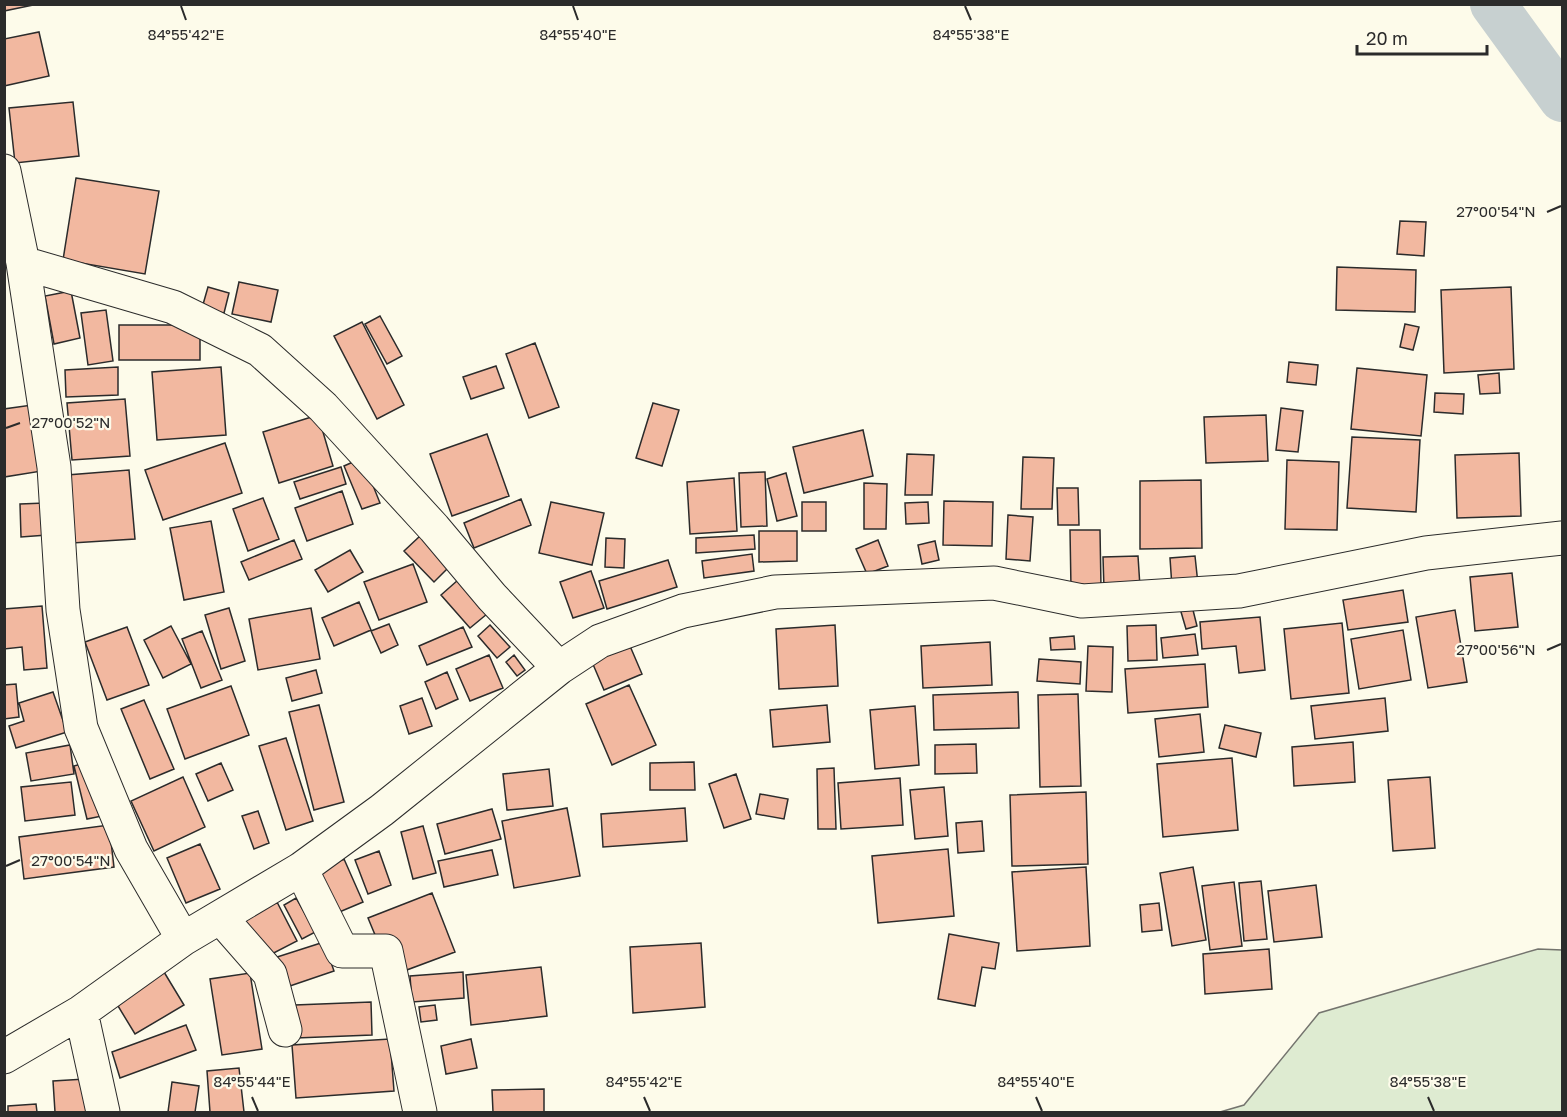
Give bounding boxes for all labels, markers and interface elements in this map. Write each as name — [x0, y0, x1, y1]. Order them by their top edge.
scale bar — [1357, 18, 1488, 56]
text: 84°55'42"E — [148, 25, 224, 43]
text: 84°55'40"E — [539, 25, 617, 43]
text: 84°55'38"E — [932, 25, 1010, 43]
text: 20 m — [1366, 27, 1408, 49]
text: 27°00'54"N — [1456, 202, 1536, 220]
text: 27°00'52"N — [31, 413, 111, 431]
text: 27°00'56"N — [1456, 640, 1536, 658]
text: 27°00'54"N — [31, 851, 111, 869]
text: 84°55'44"E — [213, 1072, 291, 1090]
text: 84°55'42"E — [606, 1072, 682, 1090]
text: 84°55'40"E — [997, 1072, 1075, 1090]
text: 84°55'38"E — [1389, 1072, 1467, 1090]

